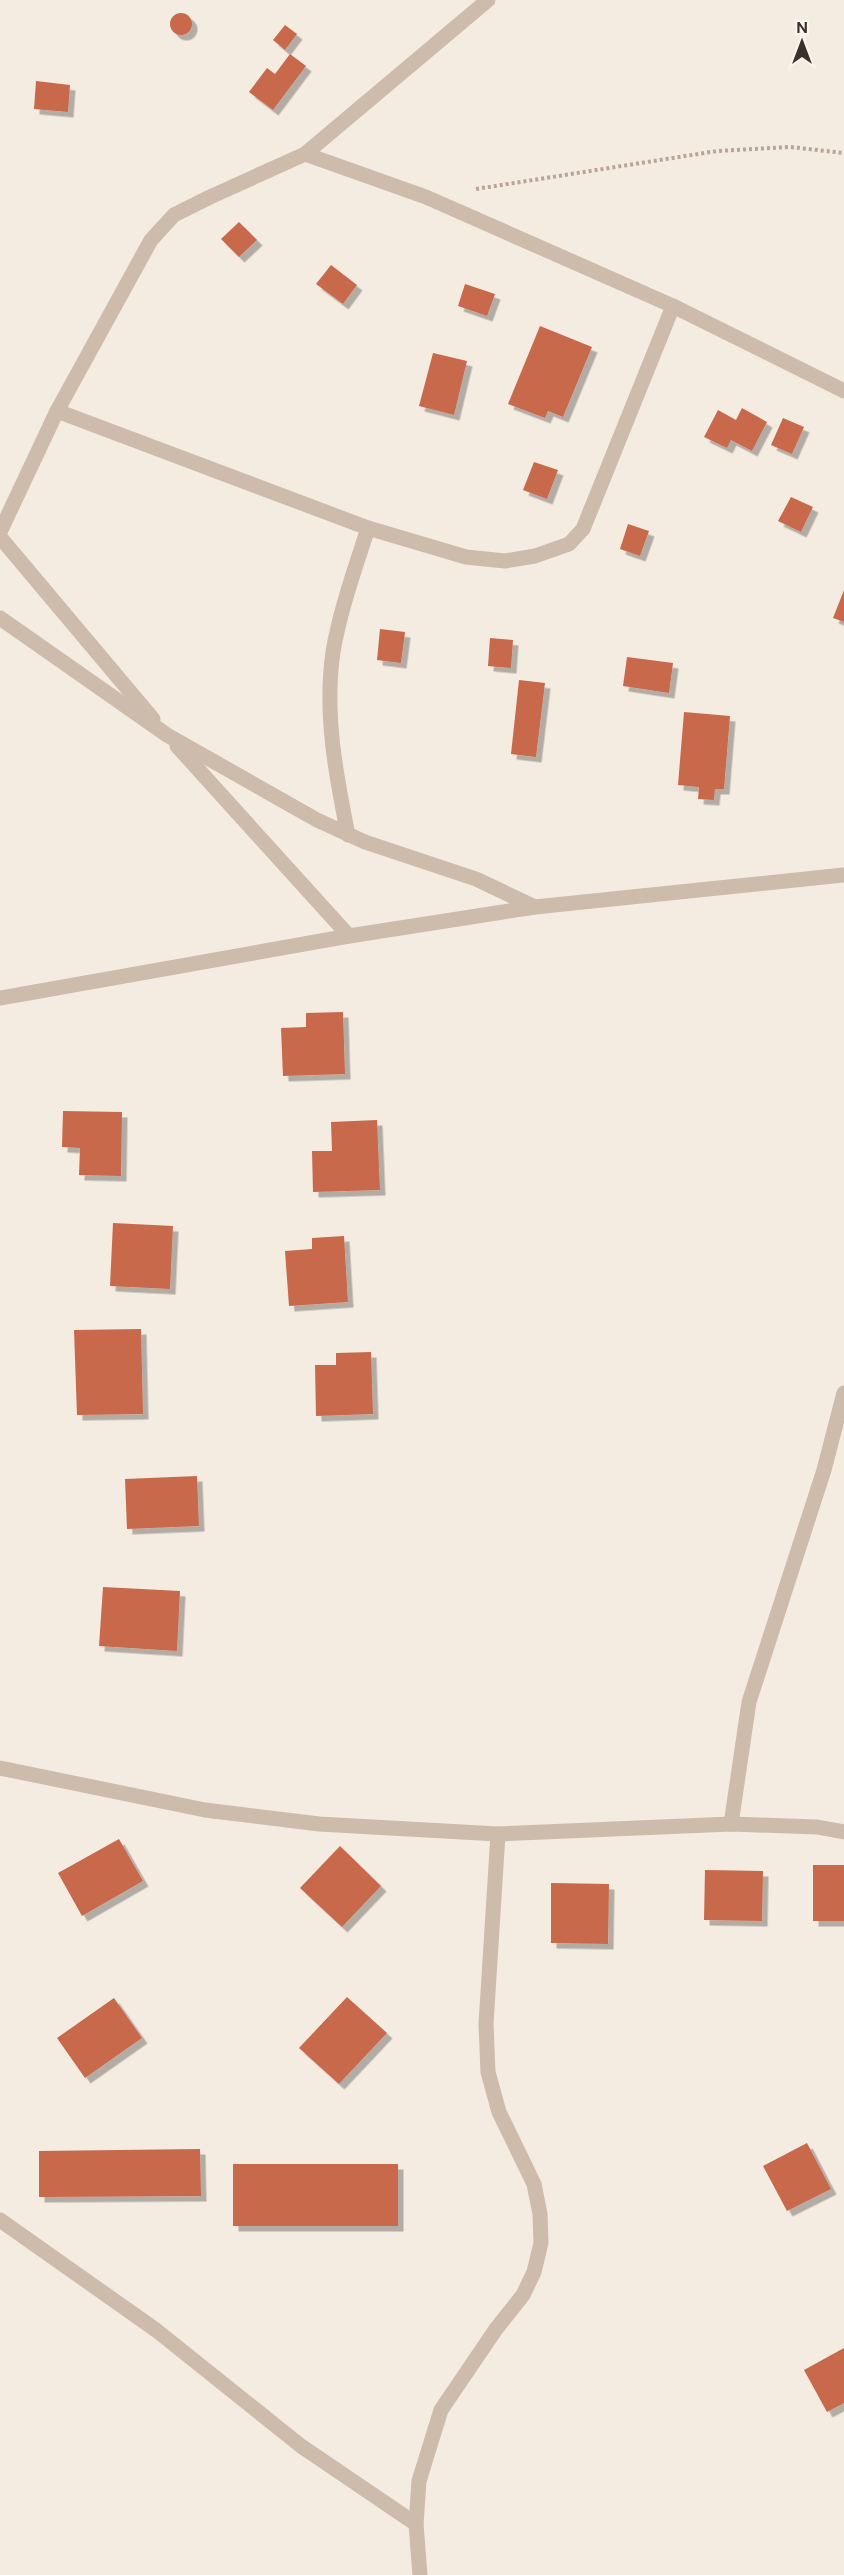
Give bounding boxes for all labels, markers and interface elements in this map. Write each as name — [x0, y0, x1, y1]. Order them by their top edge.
north arrow — [772, 12, 832, 72]
text: N — [796, 17, 808, 38]

